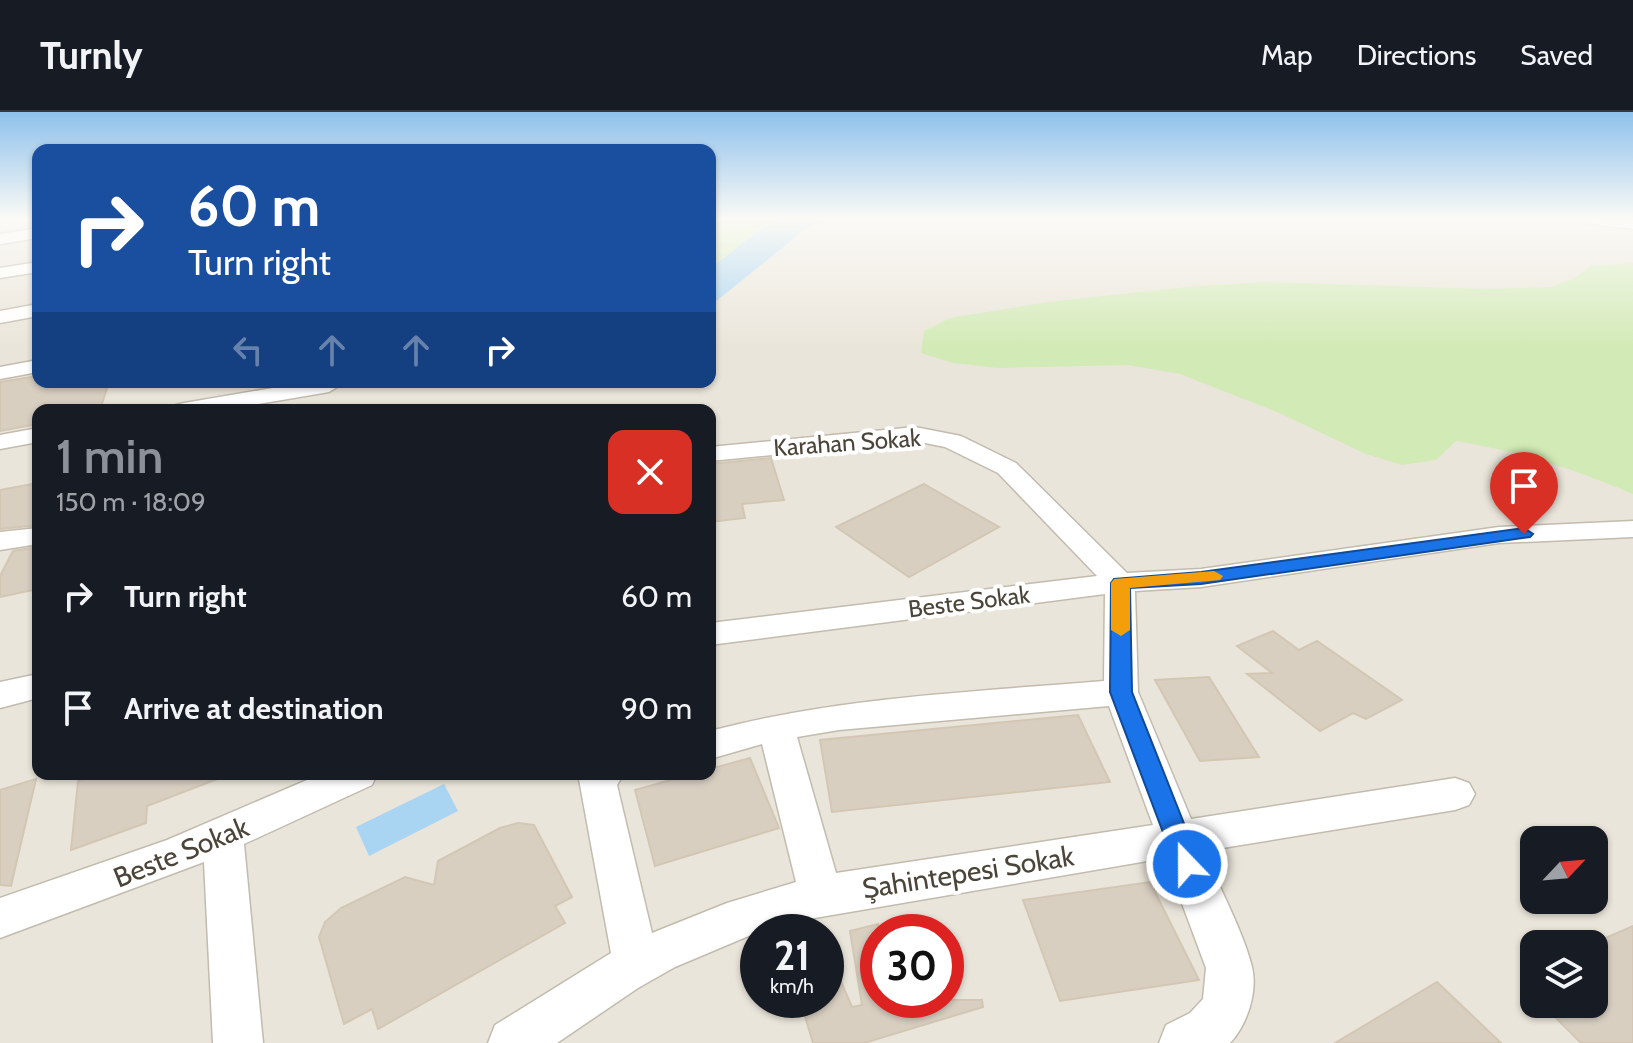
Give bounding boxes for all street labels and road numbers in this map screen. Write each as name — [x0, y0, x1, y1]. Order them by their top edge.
street label: Karahan Sokak — [772, 423, 922, 462]
street label: Beste Sokak — [906, 580, 1032, 623]
street label: Beste Sokak — [108, 809, 254, 894]
street label: Şahintepesi Sokak — [860, 838, 1077, 906]

